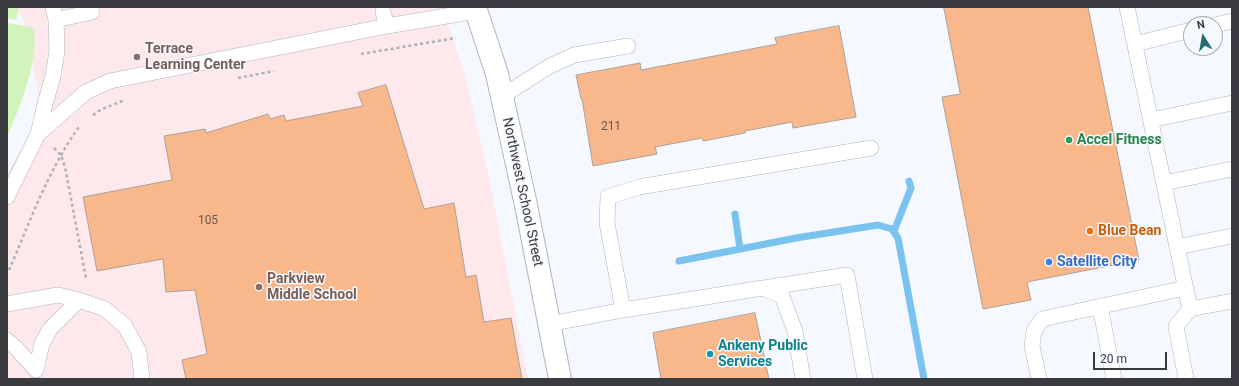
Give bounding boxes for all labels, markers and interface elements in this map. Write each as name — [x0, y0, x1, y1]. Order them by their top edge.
north arrow — [1183, 16, 1223, 56]
text: N — [1196, 18, 1206, 32]
place label: Terrace Learning Center — [145, 41, 246, 74]
marker: Terrace Learning Center — [132, 52, 142, 62]
street label: Northwest School Street — [498, 116, 546, 268]
house number: 211 — [601, 120, 621, 134]
place label: Accel Fitness — [1077, 132, 1162, 148]
marker: Accel Fitness — [1064, 135, 1074, 145]
house number: 105 — [198, 214, 218, 228]
place label: Blue Bean — [1098, 223, 1161, 239]
marker: Blue Bean — [1085, 226, 1095, 236]
place label: Satellite City — [1057, 254, 1137, 270]
marker: Satellite City — [1044, 257, 1054, 267]
place label: Parkview Middle School — [267, 271, 357, 304]
marker: Parkview Middle School — [254, 282, 264, 292]
place label: Ankeny Public Services — [718, 338, 808, 370]
scale bar — [1095, 344, 1169, 370]
marker: Ankeny Public Services — [705, 349, 715, 359]
text: 20 m — [1100, 352, 1127, 366]

